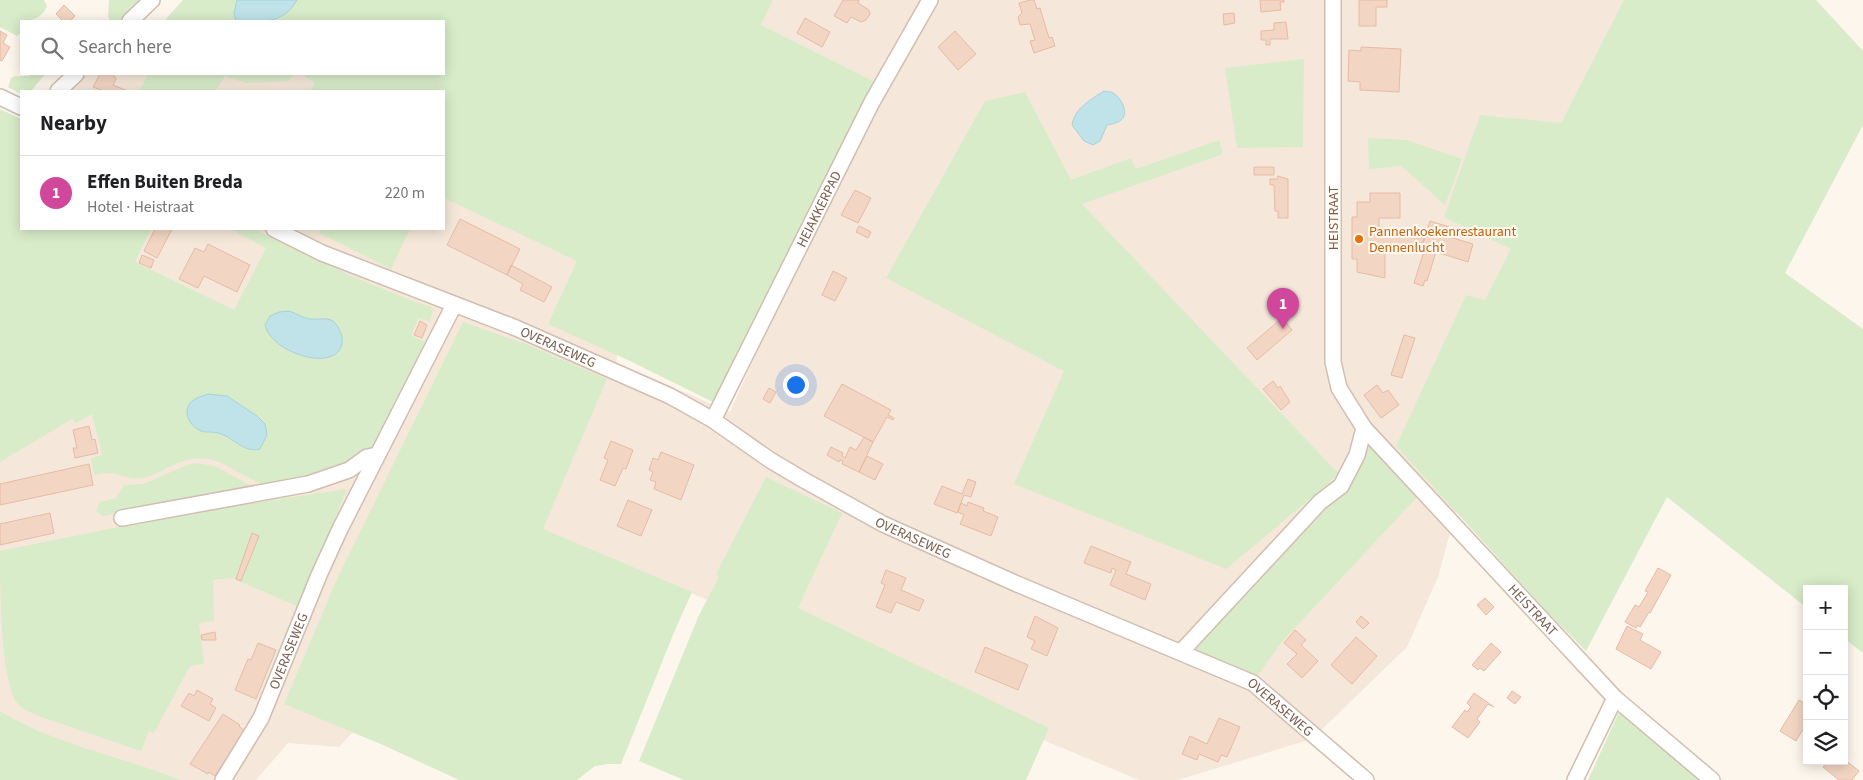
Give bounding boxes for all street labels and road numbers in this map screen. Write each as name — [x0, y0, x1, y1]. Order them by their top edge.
street label: HEIAKKERPAD — [792, 168, 847, 251]
street label: HEISTRAAT — [1324, 185, 1344, 250]
street label: OVERASEWEG — [517, 322, 599, 373]
street label: OVERASEWEG — [871, 513, 954, 564]
street label: HEISTRAAT — [1503, 580, 1562, 641]
street label: OVERASEWEG — [265, 610, 314, 693]
street label: OVERASEWEG — [1243, 673, 1317, 742]

